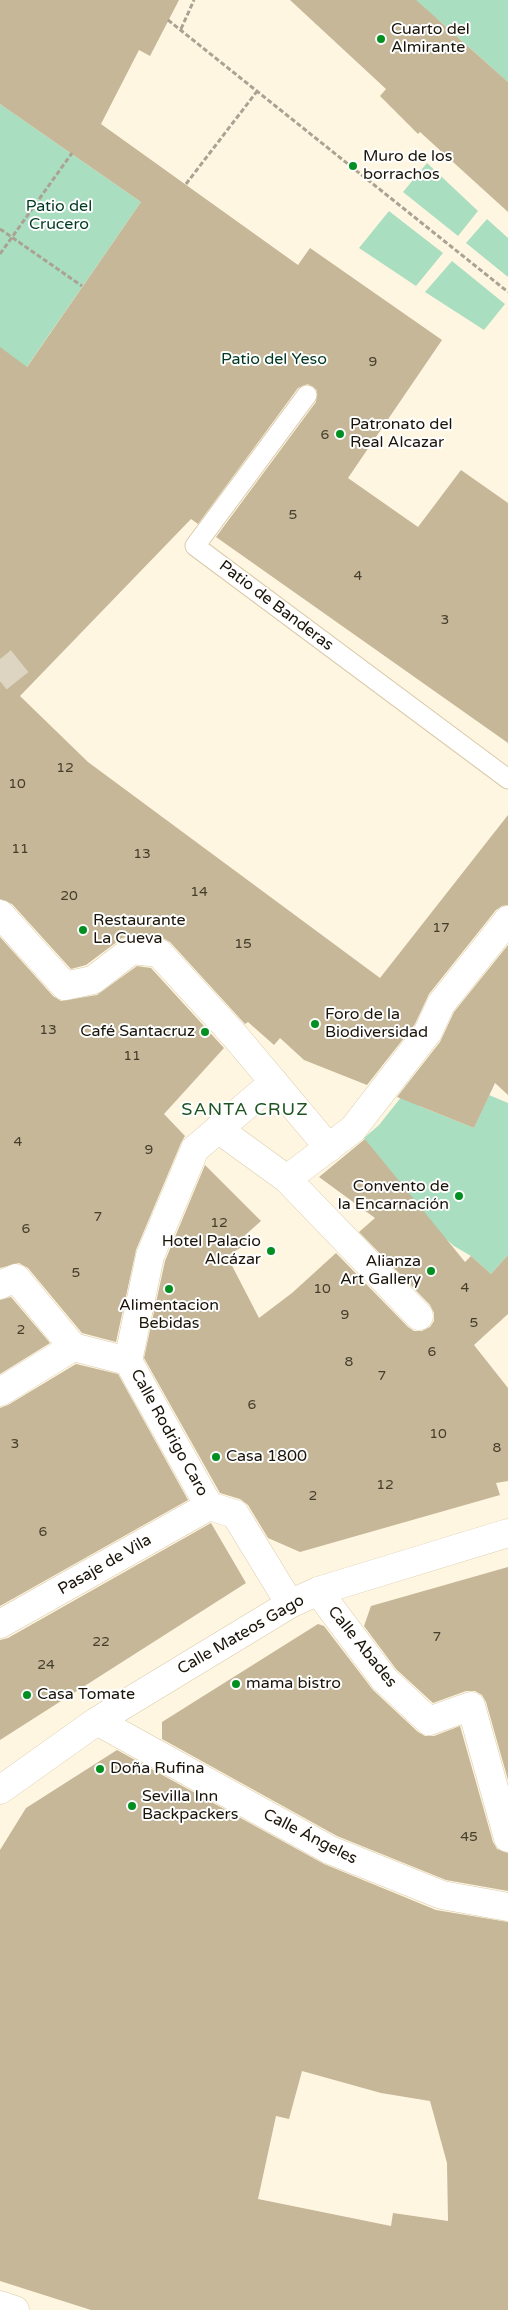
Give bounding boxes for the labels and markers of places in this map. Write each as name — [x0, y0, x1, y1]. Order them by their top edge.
place label: Cuarto del Almirante — [391, 20, 470, 58]
marker: Cuarto del Almirante — [375, 33, 387, 45]
place label: Muro de los borrachos — [363, 147, 452, 185]
marker: Muro de los borrachos — [347, 160, 359, 172]
place label: Patronato del Real Alcazar — [350, 415, 452, 453]
marker: Patronato del Real Alcazar — [334, 428, 346, 440]
place label: Restaurante La Cueva — [93, 911, 186, 949]
marker: Restaurante La Cueva — [77, 924, 89, 936]
place label: Foro de la Biodiversidad — [325, 1005, 428, 1043]
marker: Foro de la Biodiversidad — [309, 1018, 321, 1030]
place label: Café Santacruz — [80, 1022, 195, 1042]
marker: Café Santacruz — [199, 1026, 211, 1038]
place label: Convento de la Encarnación — [338, 1177, 449, 1215]
marker: Convento de la Encarnación — [453, 1190, 465, 1202]
place label: Hotel Palacio Alcázar — [162, 1232, 261, 1270]
marker: Hotel Palacio Alcázar — [265, 1245, 277, 1257]
place label: Alianza Art Gallery — [340, 1252, 421, 1290]
marker: Alianza Art Gallery — [425, 1265, 437, 1277]
marker: Alimentacion Bebidas — [163, 1283, 175, 1295]
place label: Alimentacion Bebidas — [119, 1296, 219, 1334]
place label: Casa 1800 — [226, 1447, 307, 1467]
marker: Casa 1800 — [210, 1451, 222, 1463]
place label: mama bistro — [246, 1674, 341, 1694]
marker: mama bistro — [230, 1678, 242, 1690]
place label: Casa Tomate — [37, 1685, 135, 1705]
marker: Casa Tomate — [21, 1689, 33, 1701]
place label: Doña Rufina — [110, 1759, 204, 1779]
marker: Doña Rufina — [94, 1763, 106, 1775]
place label: Sevilla Inn Backpackers — [142, 1787, 238, 1825]
marker: Sevilla Inn Backpackers — [126, 1800, 138, 1812]

